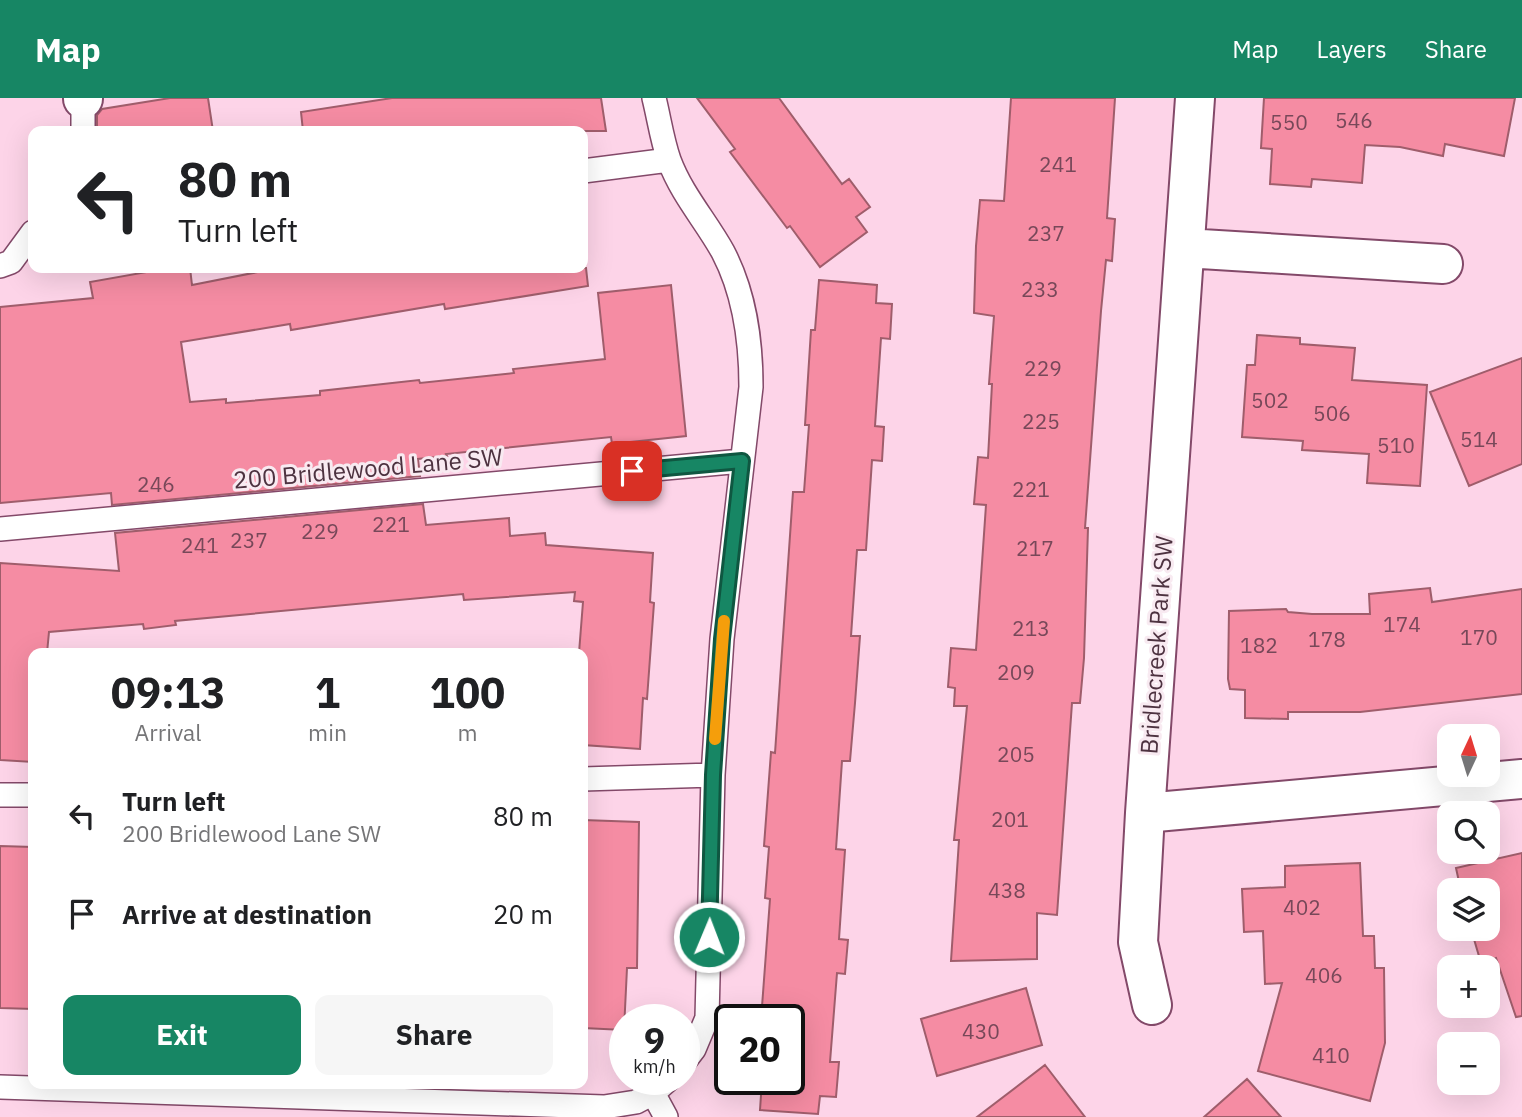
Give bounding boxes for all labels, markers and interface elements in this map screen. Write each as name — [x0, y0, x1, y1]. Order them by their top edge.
text: Map — [35, 28, 101, 71]
text: Map — [1232, 33, 1279, 65]
text: Layers — [1317, 33, 1387, 65]
text: Share — [1425, 33, 1487, 65]
house number: 546 — [1335, 106, 1373, 134]
house number: 550 — [1270, 108, 1308, 136]
text: 80 m — [178, 147, 292, 210]
house number: 241 — [1039, 150, 1077, 178]
icon: left — [63, 154, 154, 245]
text: Turn left — [178, 209, 298, 251]
house number: 237 — [1027, 219, 1065, 247]
house number: 233 — [1021, 275, 1059, 303]
house number: 229 — [1024, 354, 1062, 382]
house number: 502 — [1251, 386, 1289, 414]
house number: 506 — [1313, 399, 1351, 427]
house number: 225 — [1022, 407, 1060, 435]
house number: 514 — [1460, 425, 1498, 453]
house number: 510 — [1377, 431, 1415, 459]
street label: 200 Bridlewood Lane SW — [232, 440, 504, 496]
pin — [602, 441, 662, 501]
icon: arrive — [613, 452, 651, 490]
house number: 246 — [137, 470, 175, 498]
house number: 221 — [1012, 475, 1050, 503]
house number: 221 — [372, 510, 410, 538]
house number: 229 — [301, 517, 339, 545]
house number: 237 — [230, 526, 268, 554]
house number: 241 — [181, 531, 219, 559]
house number: 217 — [1016, 534, 1054, 562]
street label: Bridlecreek Park SW — [1132, 534, 1180, 755]
house number: 174 — [1383, 610, 1421, 638]
house number: 213 — [1012, 614, 1050, 642]
house number: 170 — [1460, 623, 1498, 651]
house number: 178 — [1308, 625, 1346, 653]
house number: 182 — [1240, 631, 1278, 659]
house number: 209 — [997, 658, 1035, 686]
text: 09:13 — [111, 665, 225, 720]
text: 1 — [315, 665, 340, 720]
text: 100 — [430, 665, 505, 720]
text: Arrival — [135, 717, 202, 747]
text: min — [308, 717, 347, 747]
text: m — [457, 717, 478, 747]
north arrow — [1437, 724, 1500, 788]
map controls — [1437, 724, 1500, 1095]
house number: 205 — [997, 740, 1035, 768]
text: Turn left — [122, 784, 225, 818]
icon: left — [63, 797, 101, 835]
text: 80 m — [493, 799, 553, 833]
button: search — [1437, 801, 1500, 864]
house number: 201 — [991, 805, 1029, 833]
text: 200 Bridlewood Lane SW — [122, 818, 381, 848]
house number: 438 — [988, 876, 1026, 904]
button: layers — [1437, 878, 1500, 941]
house number: 402 — [1283, 893, 1321, 921]
icon: arrive — [63, 895, 101, 933]
text: Arrive at destination — [122, 897, 372, 931]
text: 20 m — [493, 897, 553, 931]
position arrow — [672, 900, 746, 974]
button: + — [1437, 955, 1500, 1018]
house number: 406 — [1305, 961, 1343, 989]
button: Exit — [63, 995, 301, 1075]
button: Share — [315, 995, 553, 1075]
speed limit sign: 20 — [714, 1004, 805, 1095]
text: 9 — [644, 1017, 665, 1063]
house number: 430 — [962, 1017, 1000, 1045]
button: − — [1437, 1032, 1500, 1095]
house number: 410 — [1312, 1041, 1350, 1069]
text: km/h — [633, 1055, 676, 1078]

